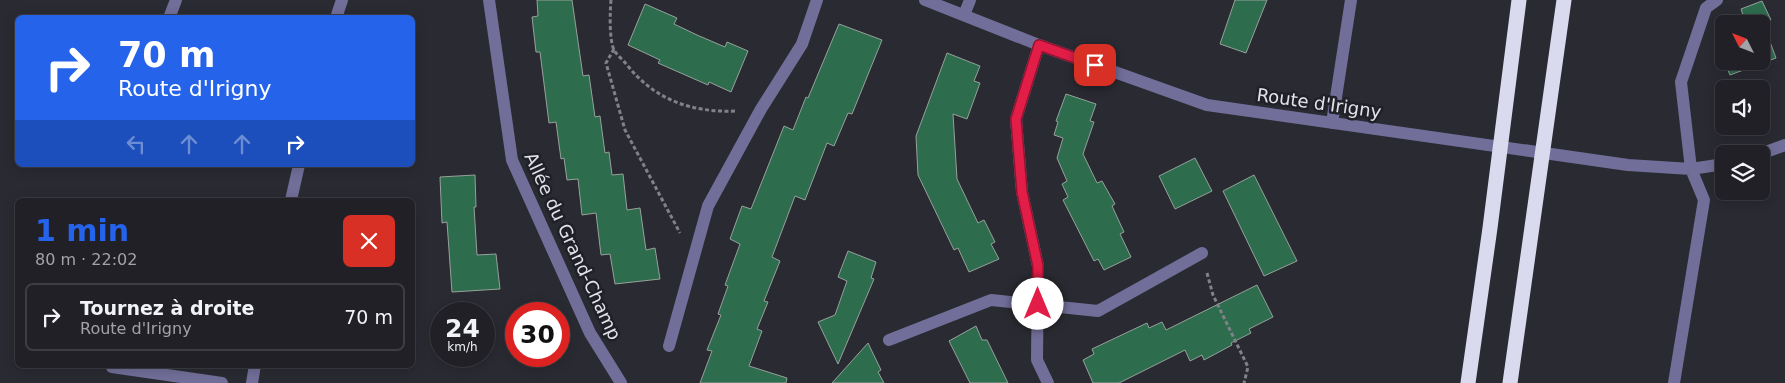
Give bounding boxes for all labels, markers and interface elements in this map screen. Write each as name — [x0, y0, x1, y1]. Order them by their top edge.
north arrow — [1715, 15, 1770, 70]
map controls — [1715, 15, 1770, 200]
icon: right — [35, 35, 100, 100]
text: 70 m — [118, 35, 215, 75]
pin — [1074, 44, 1116, 86]
icon: arrive — [1081, 51, 1109, 79]
text: Route d'Irigny — [118, 76, 271, 101]
button: sound — [1715, 80, 1770, 135]
street label: Route d'Irigny — [1255, 84, 1383, 122]
icon: left — [122, 130, 150, 158]
icon: ahead — [175, 130, 203, 158]
icon: ahead — [228, 130, 256, 158]
icon: right — [281, 130, 309, 158]
button: layers — [1715, 145, 1770, 200]
street label: Allée du Grand-Champ — [520, 149, 626, 343]
text: 1 min — [35, 213, 129, 248]
button: close — [343, 215, 395, 267]
text: 80 m · 22:02 — [35, 250, 137, 269]
position arrow — [1011, 277, 1063, 329]
text: Tournez à droite — [80, 297, 254, 319]
speed limit sign: 30 — [505, 302, 570, 367]
icon: right — [37, 303, 65, 331]
text: 70 m — [344, 306, 393, 328]
text: 24 — [445, 314, 480, 343]
text: Route d'Irigny — [80, 319, 192, 338]
text: km/h — [447, 340, 478, 354]

